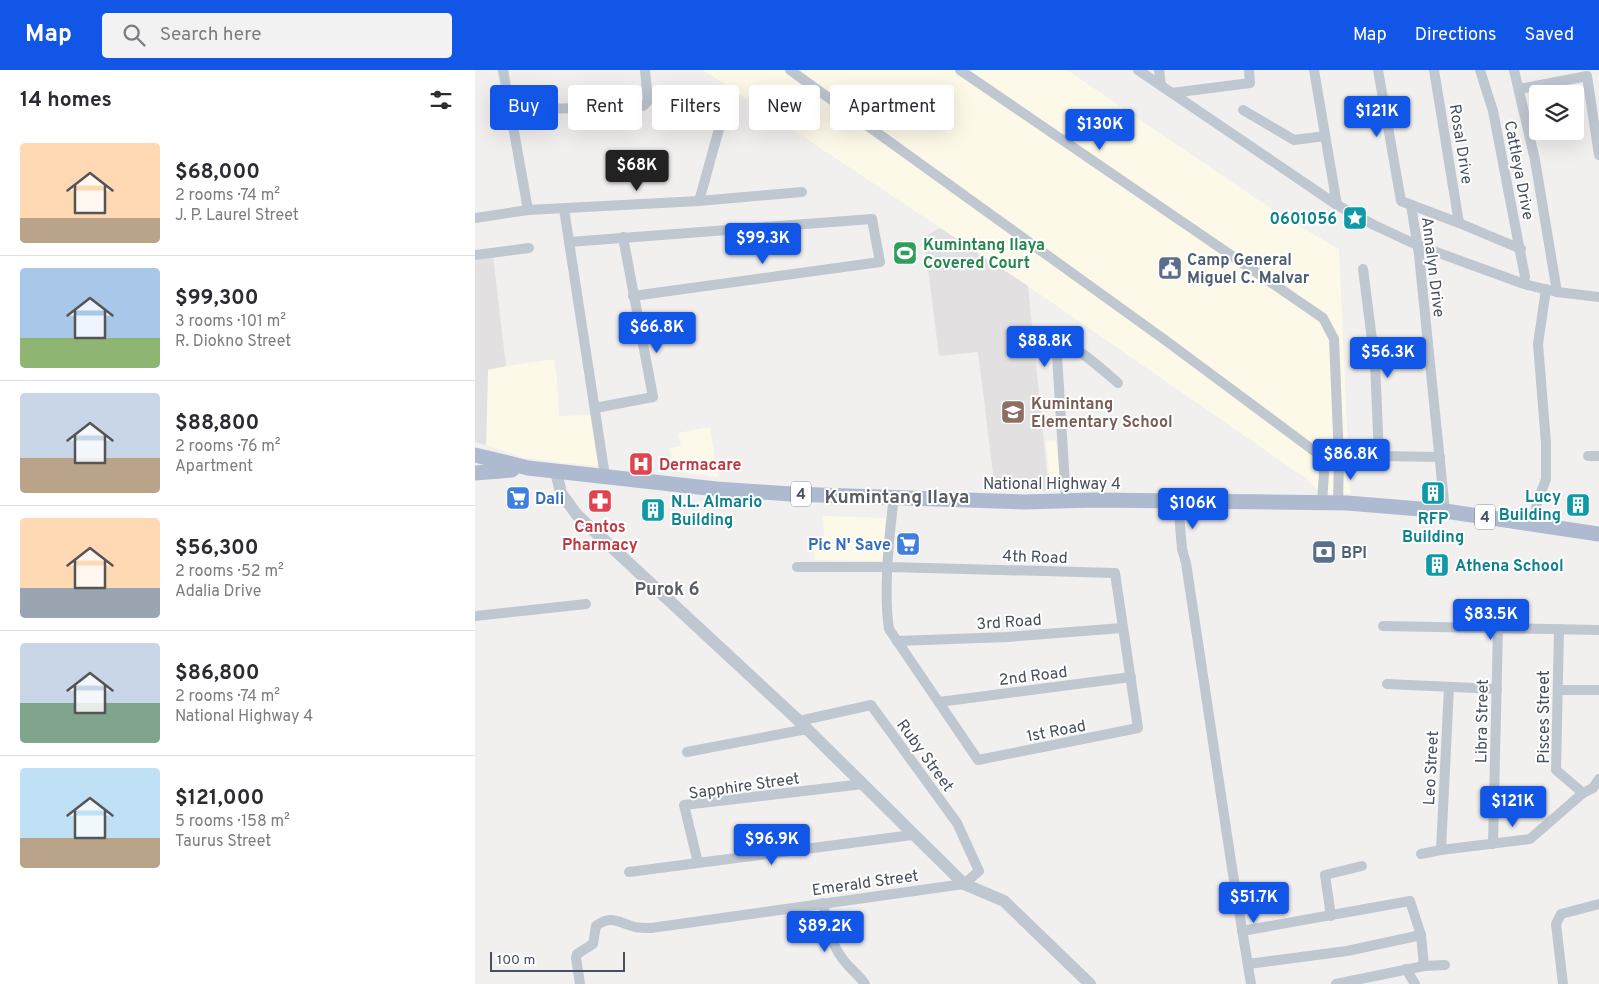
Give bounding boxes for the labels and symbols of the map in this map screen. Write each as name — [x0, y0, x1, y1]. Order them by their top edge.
pin: $121K — [1342, 96, 1412, 138]
street label: Rosal Drive — [1444, 103, 1476, 186]
pin: $130K — [1065, 108, 1135, 151]
street label: Cattleya Drive — [1499, 119, 1537, 222]
pin: $68K — [607, 150, 667, 192]
place icon: 0601056 — [1342, 205, 1368, 231]
place label: 0601056 — [1270, 210, 1337, 230]
street label: Annalyn Drive — [1416, 216, 1448, 319]
pin: $99.3K — [722, 222, 804, 265]
place label: Kumintang Ilaya Covered Court — [923, 236, 1045, 274]
sports icon: Kumintang Ilaya Covered Court — [892, 240, 918, 266]
place label: Camp General Miguel C. Malvar — [1187, 251, 1310, 289]
public building icon: Camp General Miguel C. Malvar — [1157, 255, 1183, 281]
pin: $66.8K — [616, 312, 698, 354]
pin: $88.8K — [1004, 326, 1086, 368]
pin: $56.3K — [1347, 336, 1429, 379]
place label: Kumintang Elementary School — [1031, 395, 1173, 433]
school or university icon: Kumintang Elementary School — [1000, 399, 1026, 425]
pin: $86.8K — [1310, 438, 1392, 481]
hospital icon: Dermacare — [628, 451, 654, 477]
place label: Dermacare — [659, 456, 741, 476]
street label: National Highway 4 — [983, 475, 1121, 495]
building icon: RFP Building — [1420, 480, 1446, 506]
road number: 4 — [791, 482, 811, 506]
supermarket icon: Dali — [505, 485, 531, 511]
district label: Kumintang Ilaya — [825, 486, 969, 510]
pharmacy icon: Cantos Pharmacy — [587, 488, 613, 514]
pin: $106K — [1158, 488, 1228, 530]
place label: Lucy Building — [1499, 488, 1561, 526]
place label: Dali — [535, 490, 564, 510]
building icon: Lucy Building — [1565, 492, 1591, 518]
place label: N.L. Almario Building — [671, 493, 762, 531]
building icon: N.L. Almario Building — [640, 497, 666, 523]
road number: 4 — [1475, 504, 1495, 530]
place label: RFP Building — [1402, 510, 1464, 548]
place label: Cantos Pharmacy — [562, 518, 638, 556]
supermarket icon: Pic N' Save — [895, 531, 921, 557]
place label: Pic N' Save — [808, 536, 891, 556]
bank icon: BPI — [1311, 539, 1337, 565]
place label: BPI — [1341, 544, 1367, 564]
street label: 4th Road — [1002, 547, 1068, 569]
building icon: Athena School — [1424, 552, 1450, 578]
place label: Athena School — [1455, 557, 1564, 577]
district label: Purok 6 — [634, 579, 700, 602]
pin: $83.5K — [1450, 598, 1532, 641]
street label: 3rd Road — [976, 611, 1042, 635]
street label: 2nd Road — [998, 663, 1069, 691]
street label: Pisces Street — [1535, 670, 1555, 764]
street label: Libra Street — [1472, 679, 1494, 763]
street label: Ruby Street — [891, 716, 957, 796]
street label: 1st Road — [1025, 716, 1088, 747]
street label: Leo Street — [1420, 730, 1444, 806]
street label: Sapphire Street — [688, 769, 801, 805]
pin: $121K — [1478, 786, 1548, 828]
pin: $96.9K — [731, 824, 813, 866]
street label: Emerald Street — [811, 867, 920, 901]
pin: $51.7K — [1213, 882, 1295, 924]
pin: $89.2K — [784, 910, 866, 953]
scale bar — [490, 949, 625, 972]

